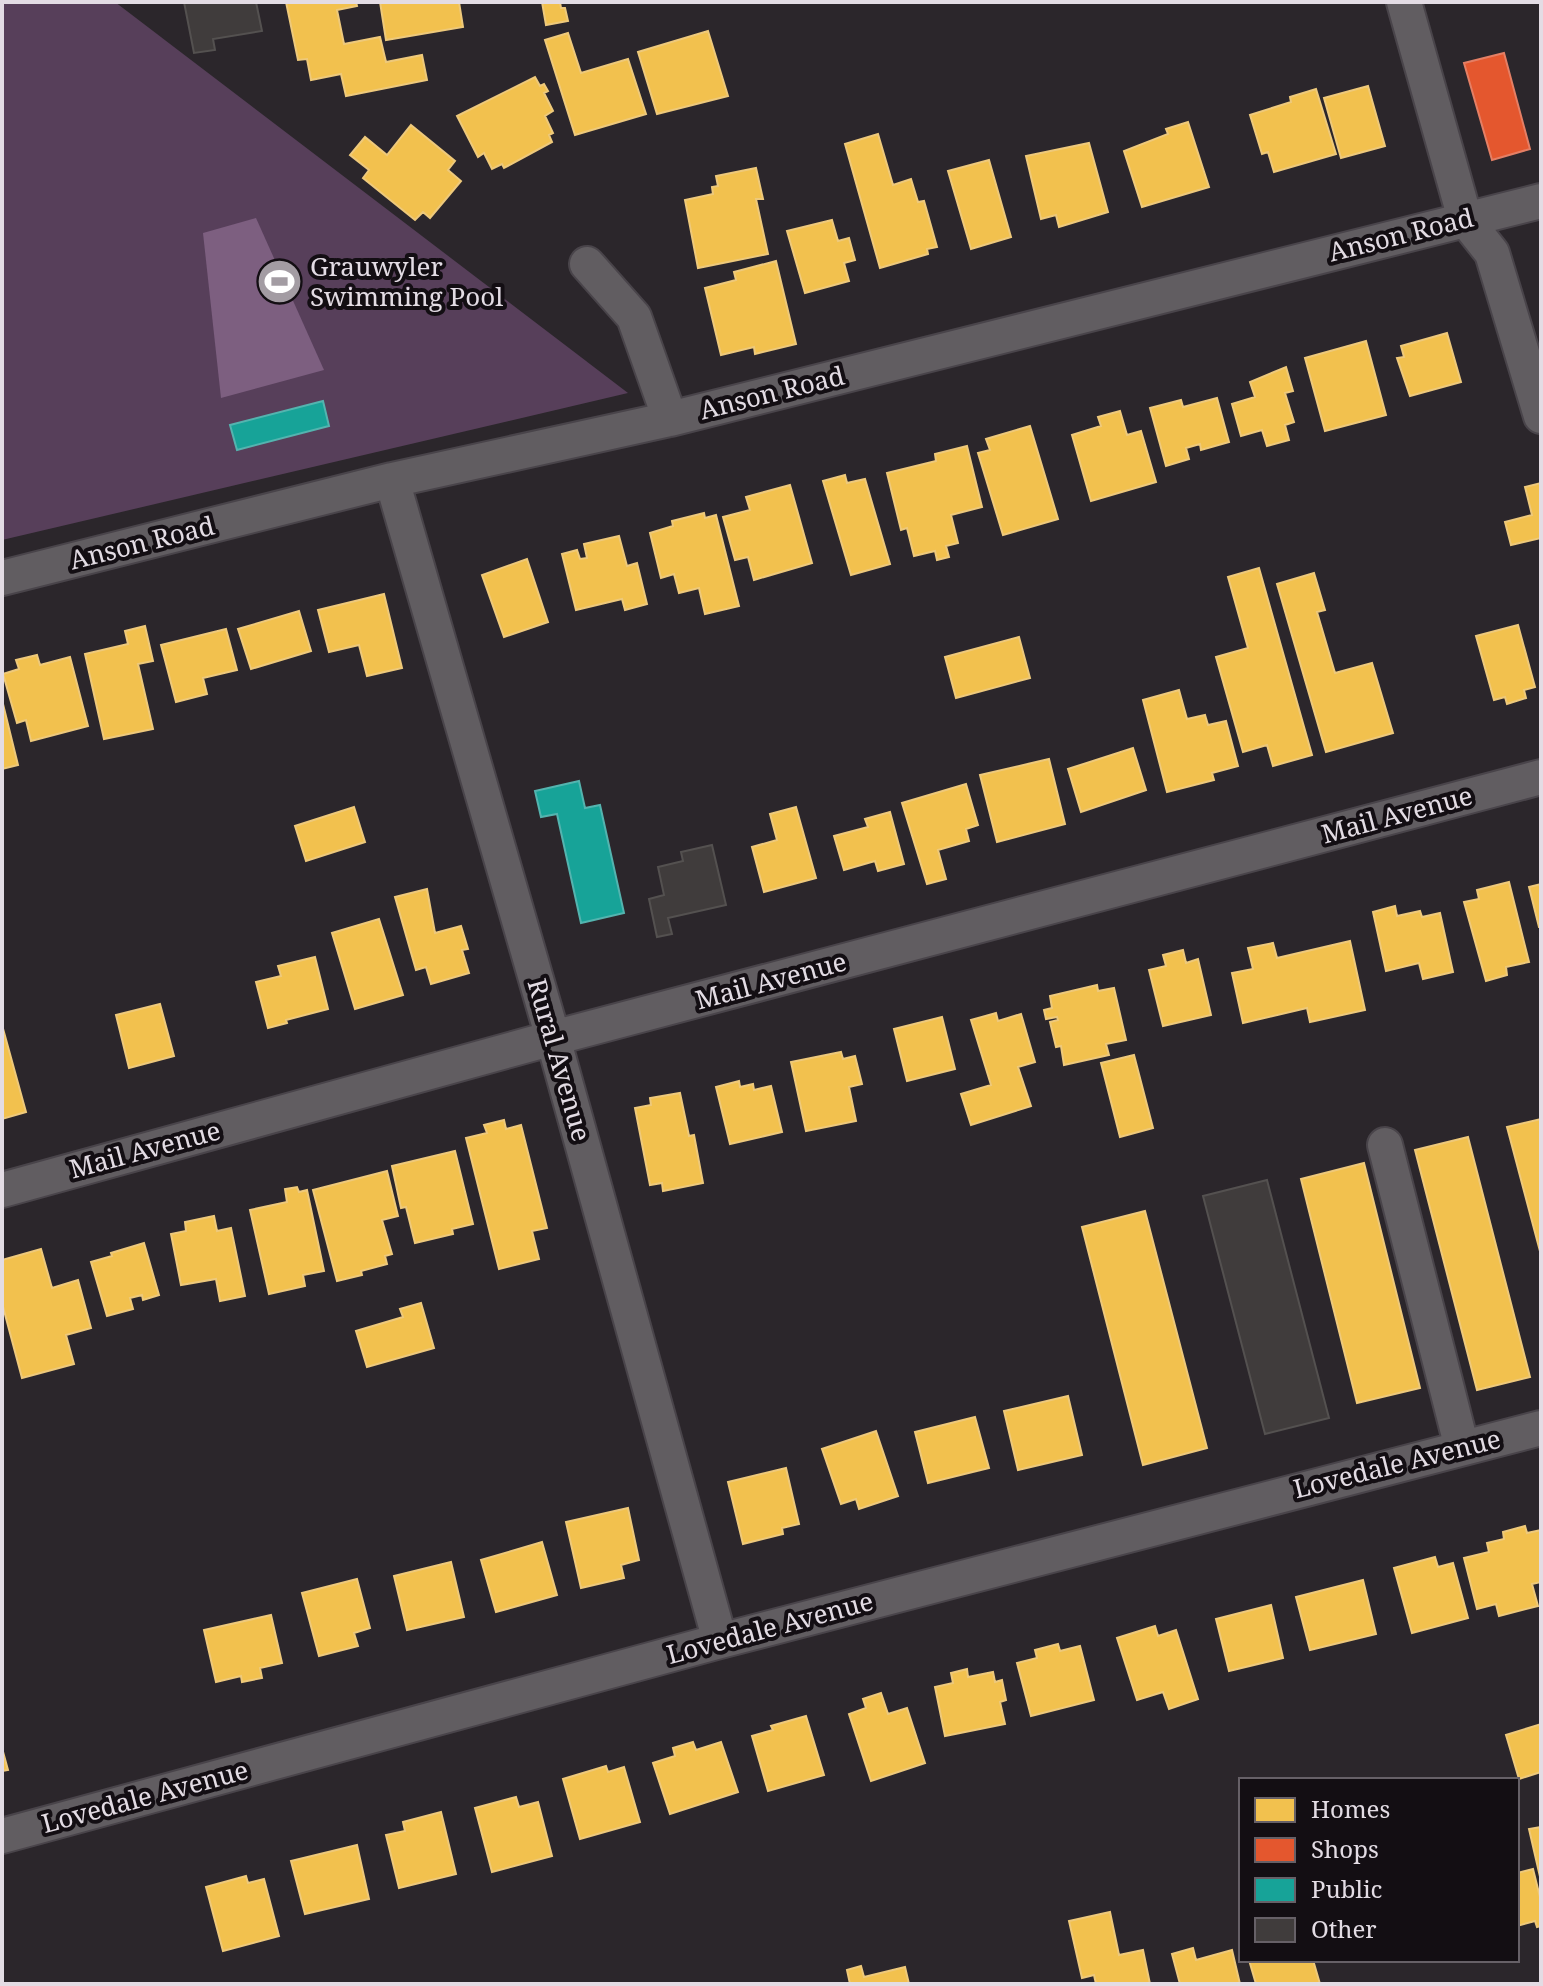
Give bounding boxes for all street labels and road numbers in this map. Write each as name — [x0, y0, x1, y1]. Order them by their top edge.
street label: Anson Road — [1325, 199, 1477, 269]
street label: Anson Road — [696, 357, 848, 427]
street label: Anson Road — [66, 507, 218, 577]
street label: Mail Avenue — [1317, 777, 1476, 851]
street label: Mail Avenue — [691, 943, 850, 1017]
street label: Rural Avenue — [520, 974, 600, 1145]
street label: Mail Avenue — [65, 1112, 224, 1186]
street label: Lovedale Avenue — [1289, 1420, 1504, 1506]
street label: Lovedale Avenue — [662, 1582, 877, 1672]
street label: Lovedale Avenue — [37, 1751, 252, 1841]

